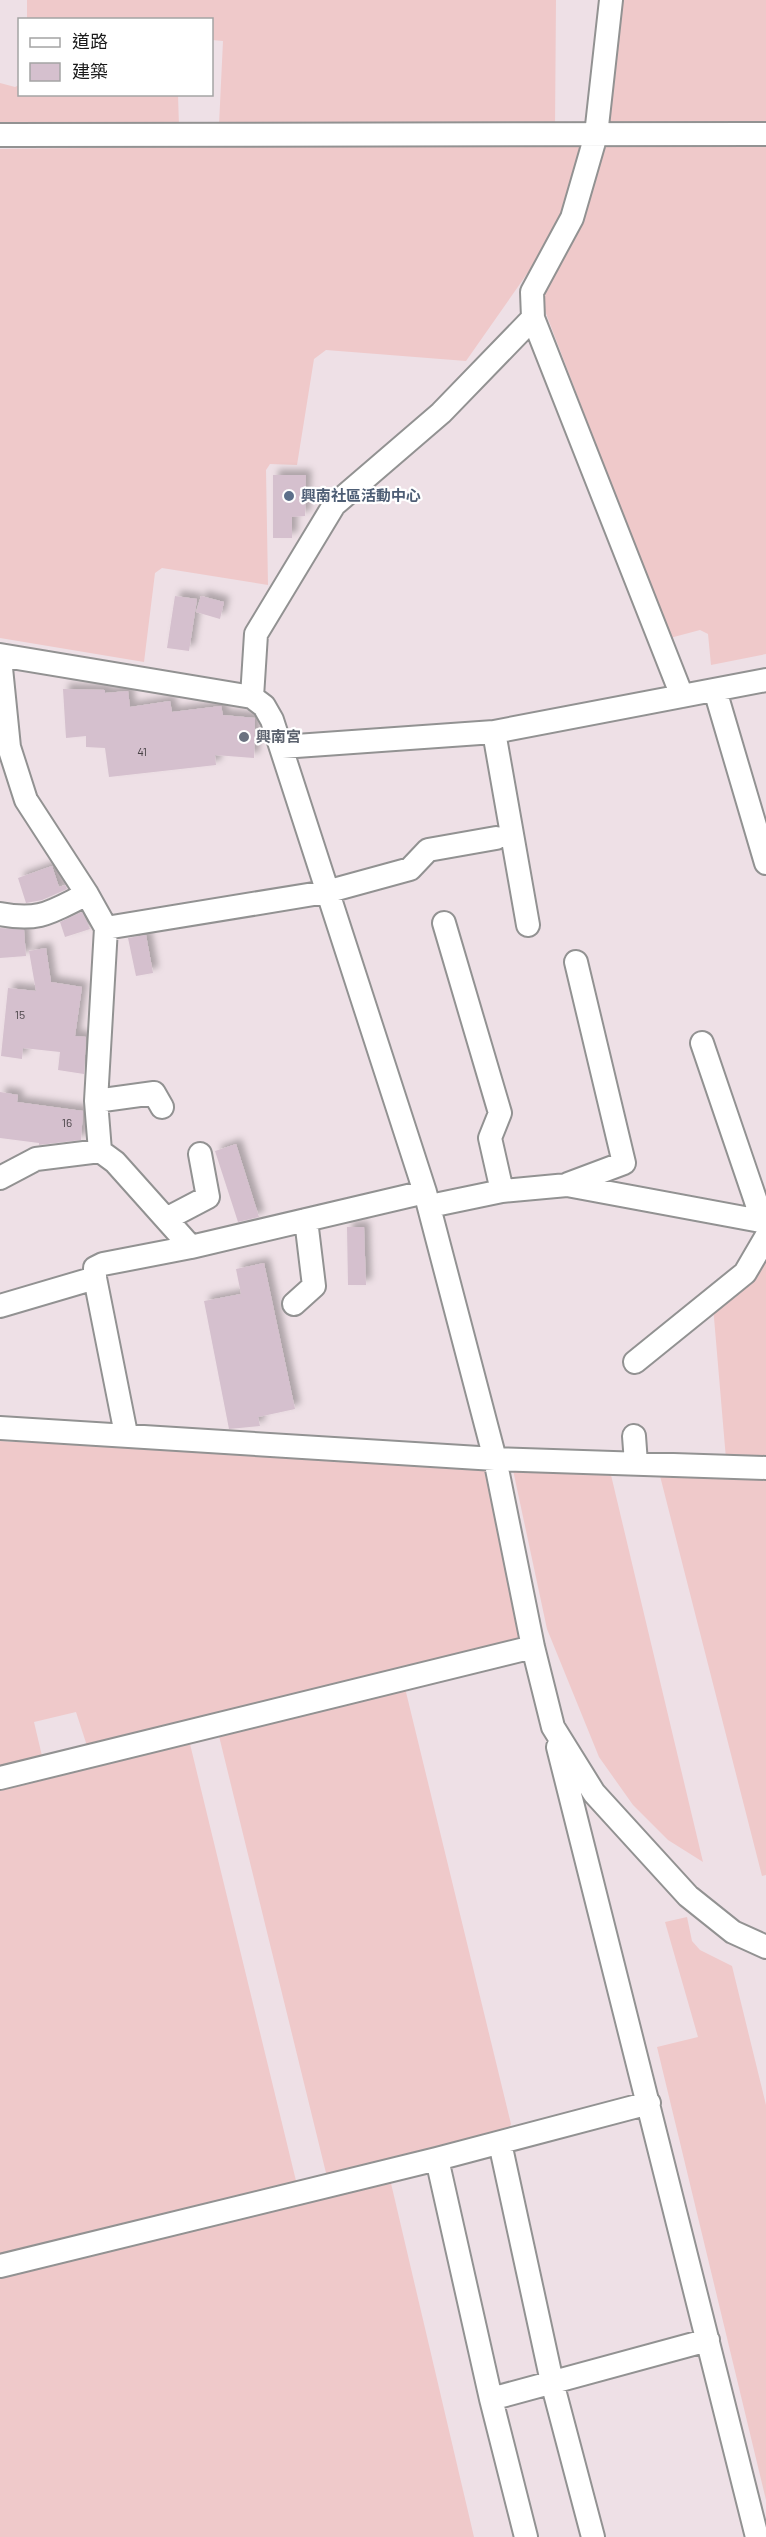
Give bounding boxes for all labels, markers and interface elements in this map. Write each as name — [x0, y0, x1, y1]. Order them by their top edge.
legend — [18, 18, 213, 96]
text: 道路 — [72, 30, 108, 52]
text: 建築 — [72, 60, 108, 82]
place label: 興南社區活動中心 — [301, 486, 421, 504]
marker: 興南社區活動中心 — [282, 489, 296, 503]
place label: 興南宮 — [256, 727, 301, 745]
marker: 興南宮 — [237, 730, 251, 744]
house number: 41 — [137, 744, 147, 758]
house number: 15 — [15, 1007, 25, 1021]
house number: 16 — [62, 1115, 72, 1129]

